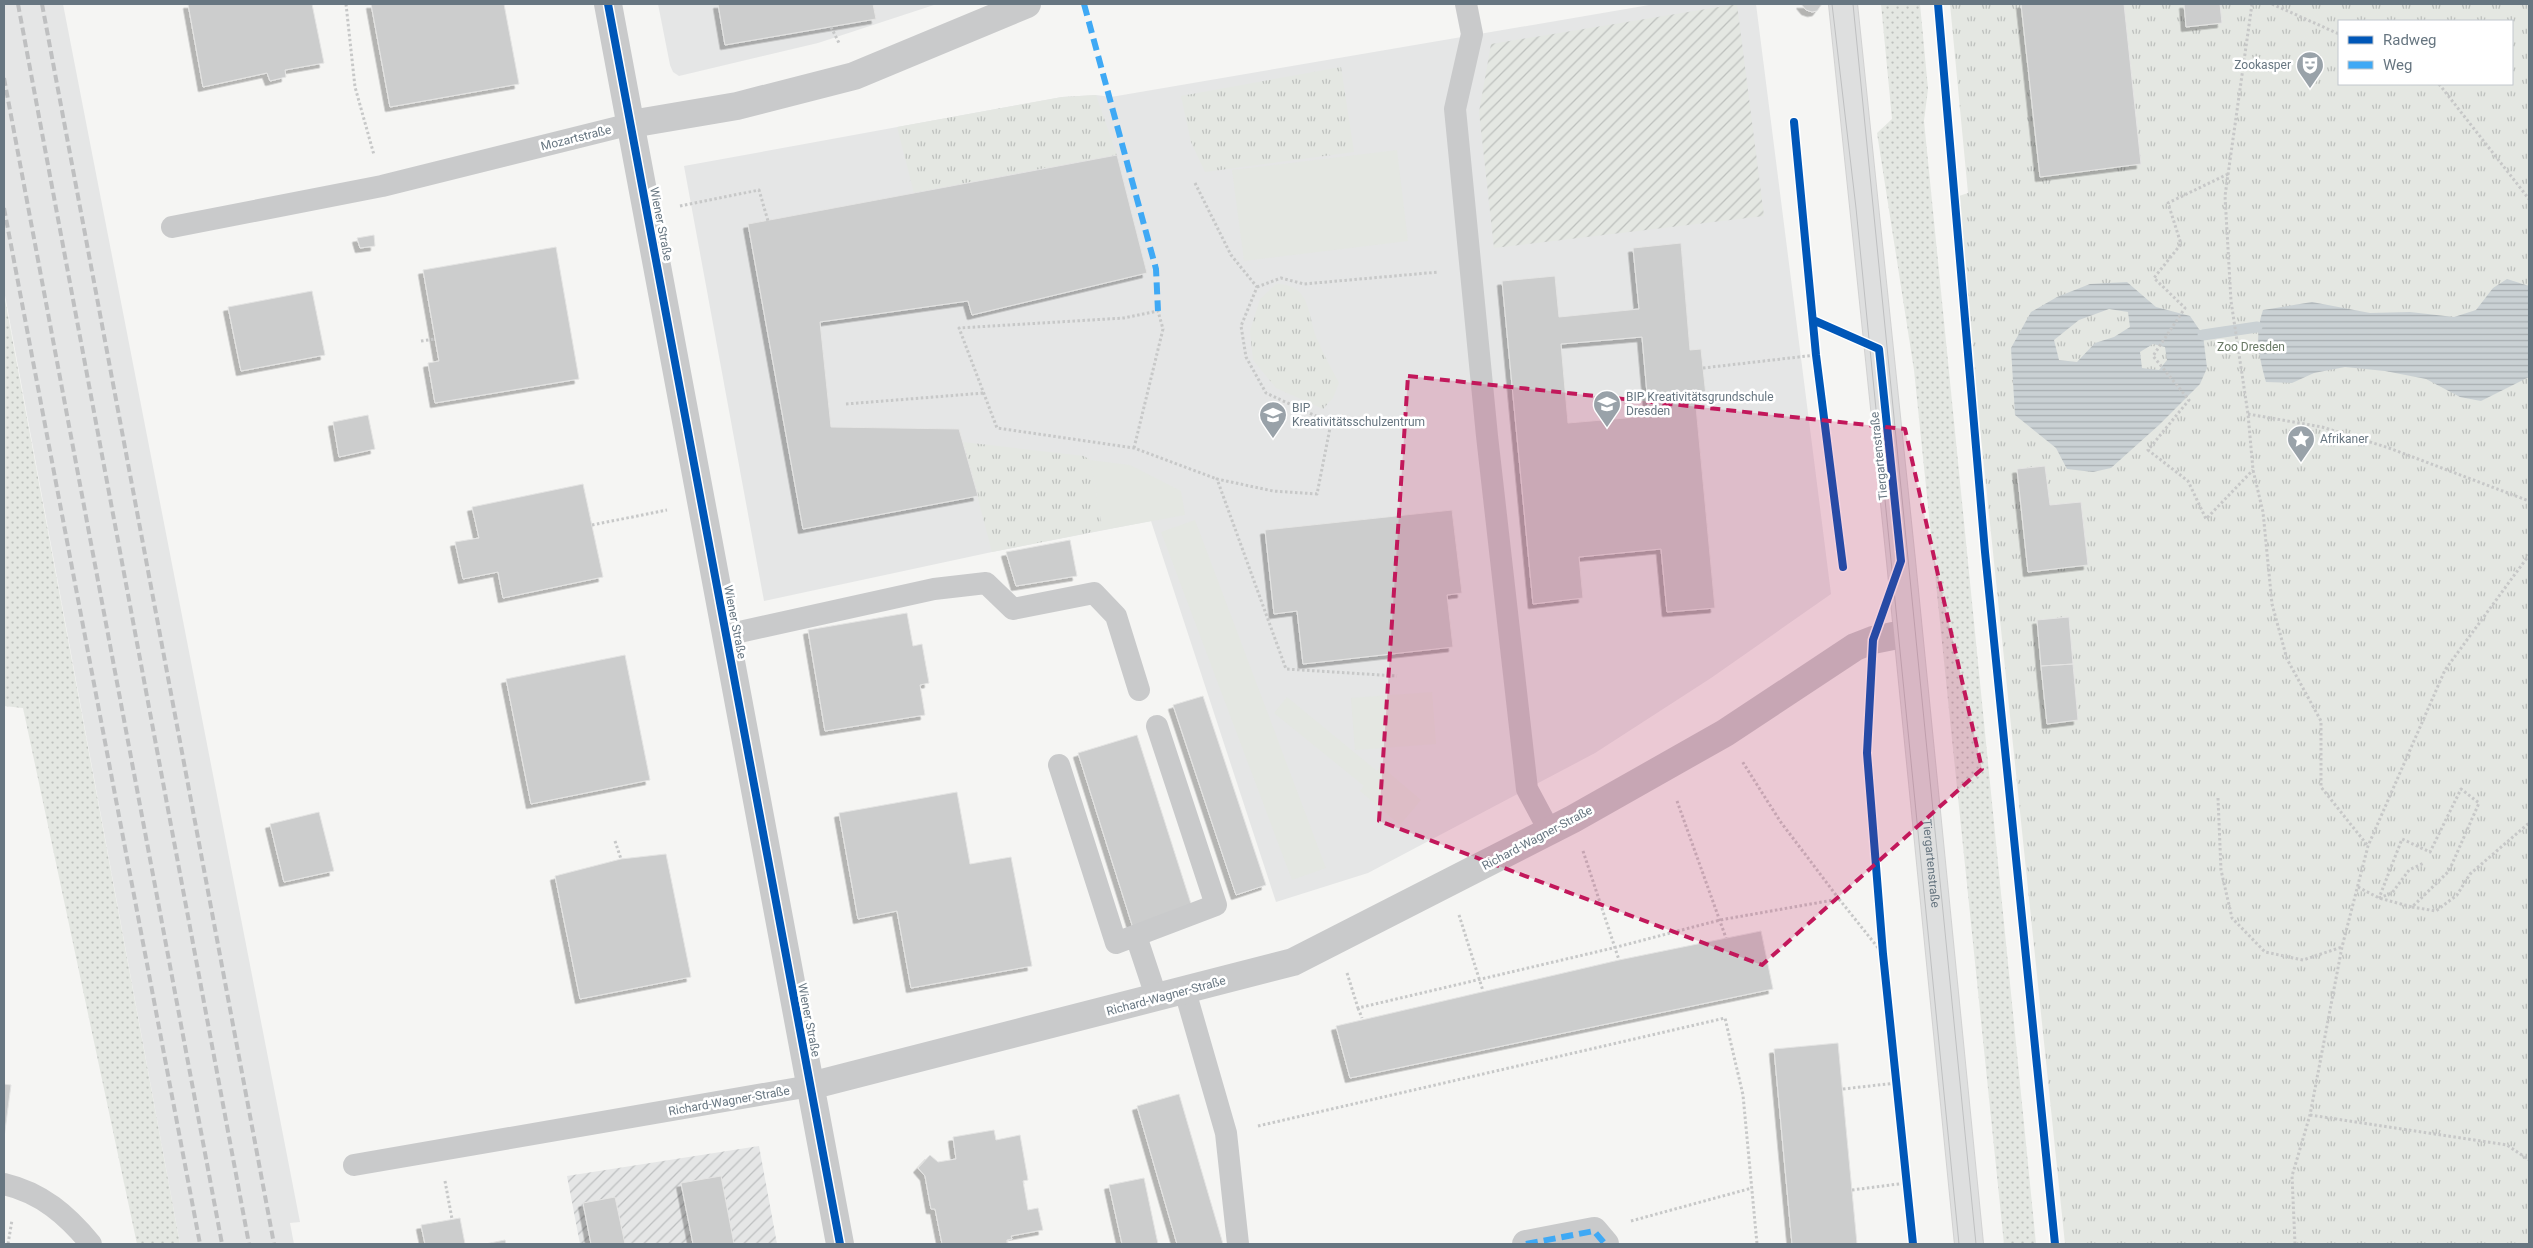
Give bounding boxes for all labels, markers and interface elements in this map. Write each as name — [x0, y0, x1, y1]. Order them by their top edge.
legend — [2338, 20, 2513, 85]
text: Radweg — [2383, 31, 2437, 49]
theatre icon: Zookasper — [2295, 50, 2325, 89]
text: Weg — [2383, 56, 2412, 74]
place label: Zookasper — [2234, 58, 2291, 72]
street label: Mozartstraße — [539, 123, 613, 153]
street label: Wiener Straße — [647, 186, 675, 262]
park label: Zoo Dresden — [2217, 340, 2285, 354]
school or university icon: BIP Kreativitätsgrundschule Dresden — [1592, 389, 1622, 428]
place label: BIP Kreativitätsgrundschule Dresden — [1626, 390, 1774, 418]
school or university icon: BIP Kreativitätsschulzentrum — [1258, 400, 1288, 439]
place label: BIP Kreativitätsschulzentrum — [1292, 401, 1425, 429]
street label: Tiergartenstraße — [1867, 411, 1891, 501]
place icon: Afrikaner — [2286, 424, 2316, 463]
place label: Afrikaner — [2320, 432, 2369, 446]
street label: Wiener Straße — [721, 584, 749, 660]
street label: Richard-Wagner-Straße — [1480, 803, 1594, 873]
street label: Tiergartenstraße — [1920, 818, 1942, 908]
street label: Richard-Wagner-Straße — [1105, 973, 1227, 1019]
street label: Wiener Straße — [795, 982, 823, 1058]
street label: Richard-Wagner-Straße — [667, 1083, 791, 1119]

